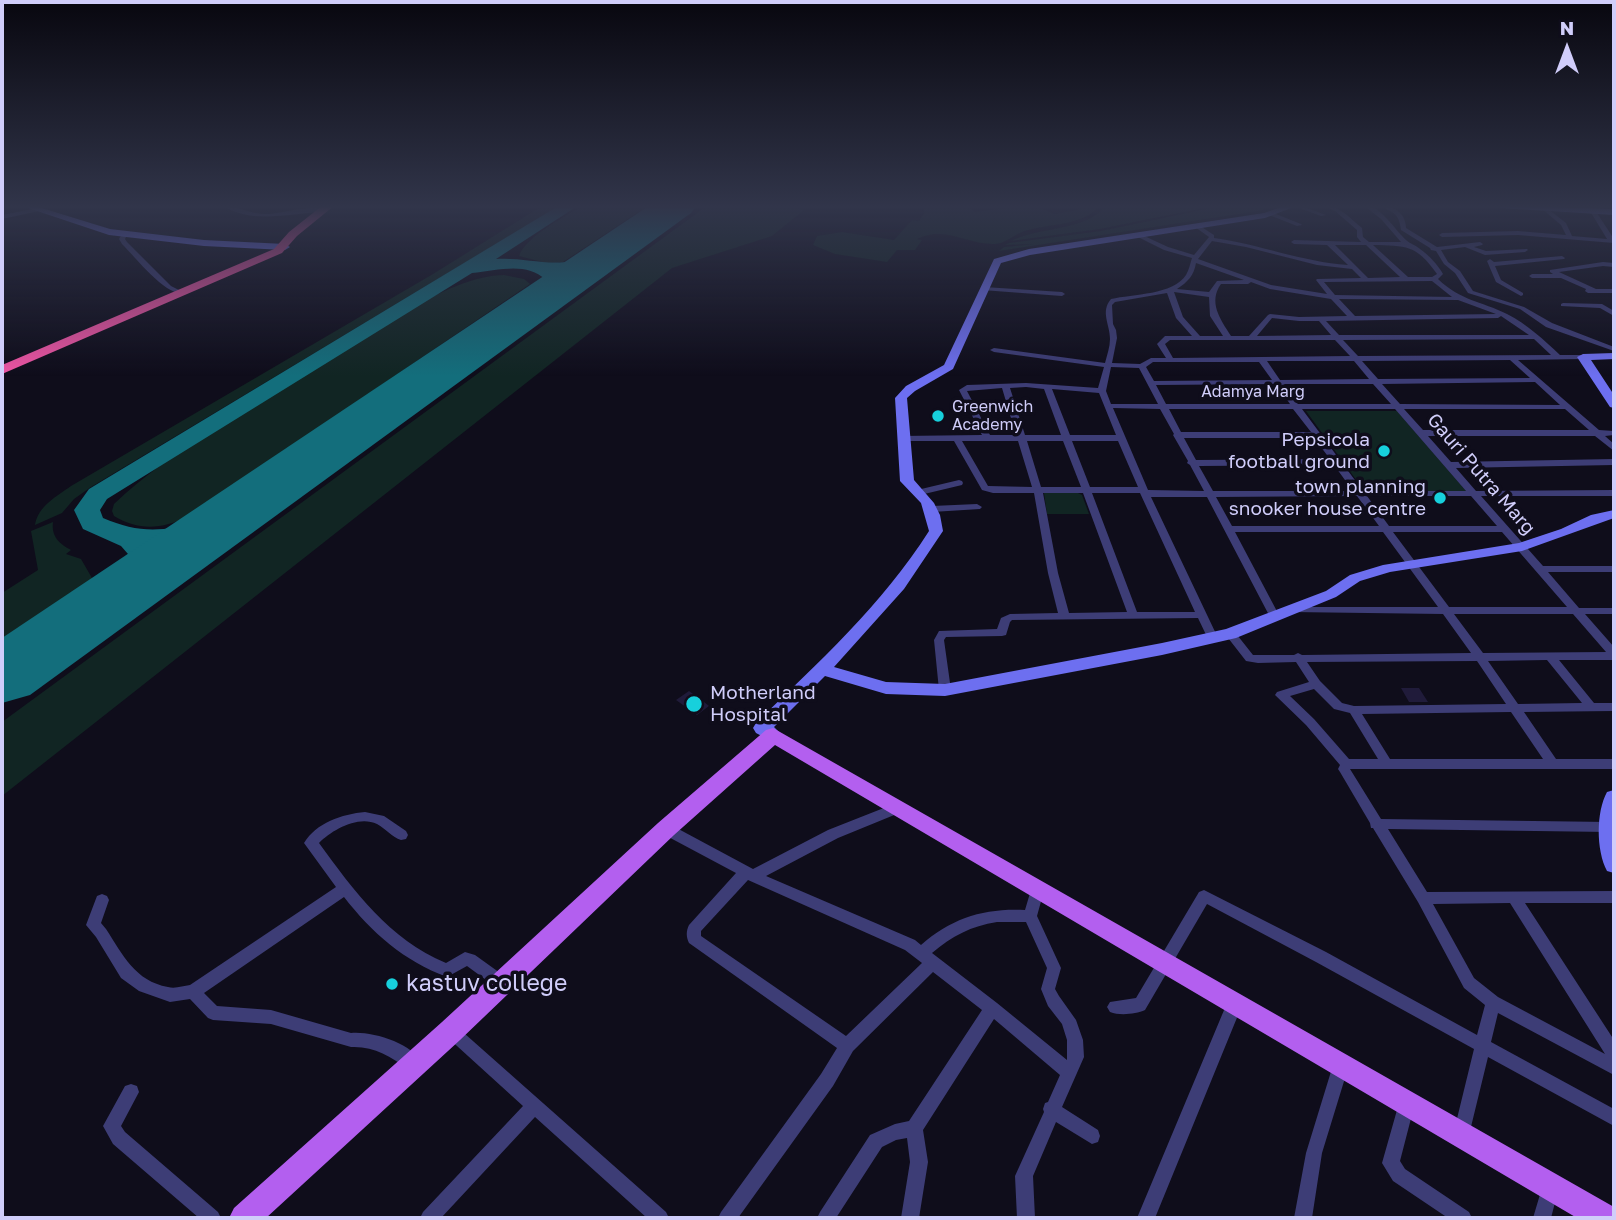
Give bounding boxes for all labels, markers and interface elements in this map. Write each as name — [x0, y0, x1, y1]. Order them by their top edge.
north arrow — [1532, 14, 1602, 84]
text: N — [1560, 16, 1574, 39]
street label: Adamya Marg — [1201, 382, 1305, 402]
place label: Greenwich Academy — [952, 397, 1033, 435]
marker: Greenwich Academy — [930, 408, 946, 424]
street label: Gauri Putra Marg — [1422, 409, 1540, 539]
place label: Pepsicola football ground — [1228, 429, 1370, 473]
marker: Pepsicola football ground — [1376, 443, 1392, 459]
place label: town planning snooker house centre — [1229, 476, 1426, 520]
marker: town planning snooker house centre — [1432, 490, 1448, 506]
place label: Motherland Hospital — [710, 682, 816, 726]
marker: Motherland Hospital — [684, 694, 704, 714]
place label: kastuv college — [406, 970, 567, 998]
marker: kastuv college — [384, 976, 400, 992]

